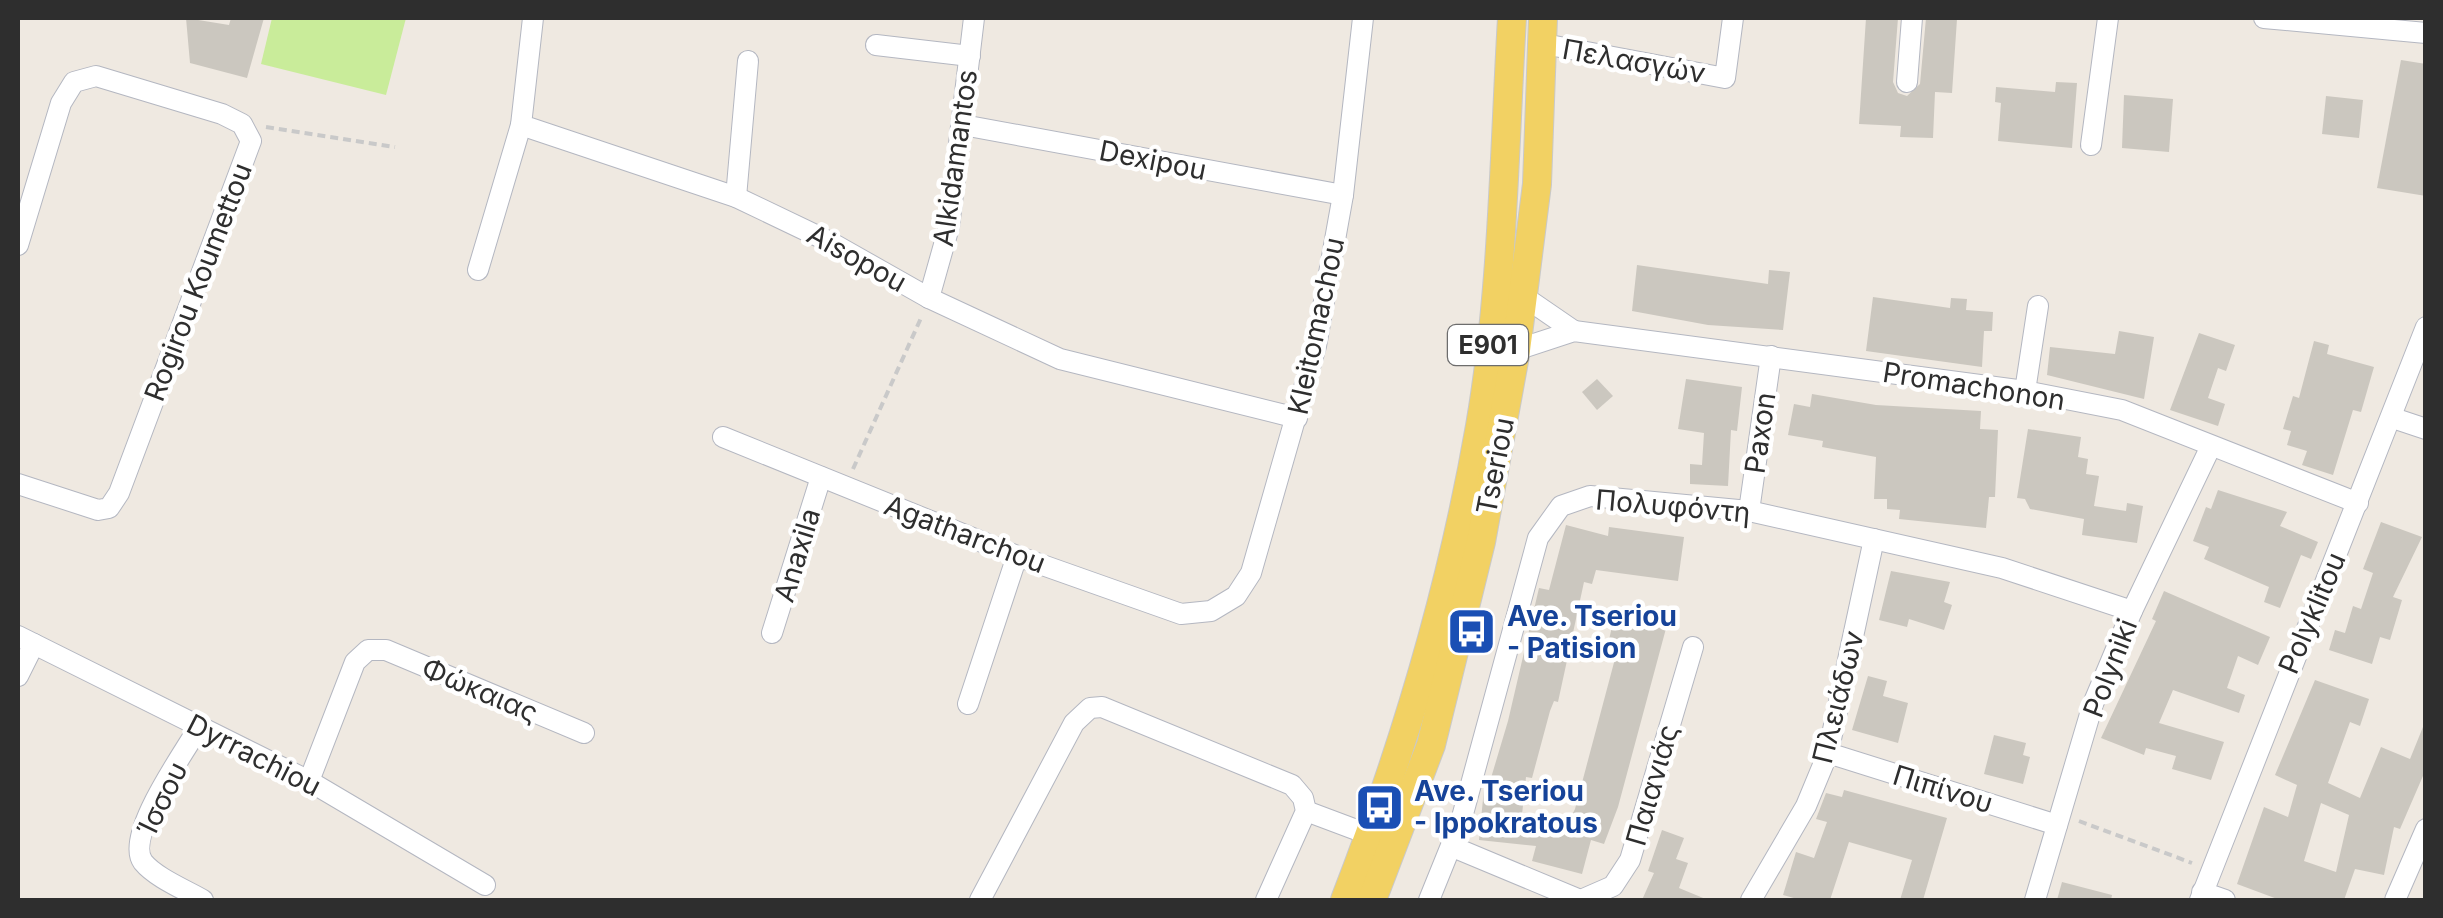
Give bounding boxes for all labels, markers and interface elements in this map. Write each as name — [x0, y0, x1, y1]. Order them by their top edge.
street label: Πελασγών — [1560, 32, 1708, 90]
street label: Alkidamantos — [926, 67, 984, 249]
street label: Dexipou — [1097, 133, 1209, 187]
street label: Rogirou Koumettou — [137, 158, 259, 406]
street label: Aisopou — [801, 217, 913, 299]
street label: Kleitomachou — [1281, 234, 1351, 418]
road number: E901 — [1448, 325, 1528, 365]
street label: Promachonon — [1880, 355, 2068, 417]
street label: Paxon — [1737, 390, 1783, 476]
street label: Tseriou — [1469, 415, 1521, 517]
street label: Πολυφόντη — [1594, 482, 1752, 530]
street label: Agatharchou — [880, 488, 1050, 580]
street label: Anaxila — [767, 504, 827, 606]
street label: Polyklitou — [2271, 547, 2353, 679]
place label: Ave. Tseriou - Patision — [1507, 599, 1677, 665]
bus stop icon: Ave. Tseriou - Patision — [1446, 606, 1498, 658]
street label: Polyniki — [2076, 614, 2144, 722]
street label: Πλειάδων — [1805, 627, 1871, 767]
street label: Φώκαιας — [417, 650, 543, 730]
street label: Dyrrachiou — [181, 707, 327, 803]
street label: Παιανιάς — [1619, 721, 1685, 849]
street label: Ίσσου — [129, 756, 195, 842]
street label: Πιπίνου — [1889, 758, 1997, 820]
place label: Ave. Tseriou - Ippokratous — [1414, 774, 1598, 840]
bus stop icon: Ave. Tseriou - Ippokratous — [1353, 781, 1405, 833]

